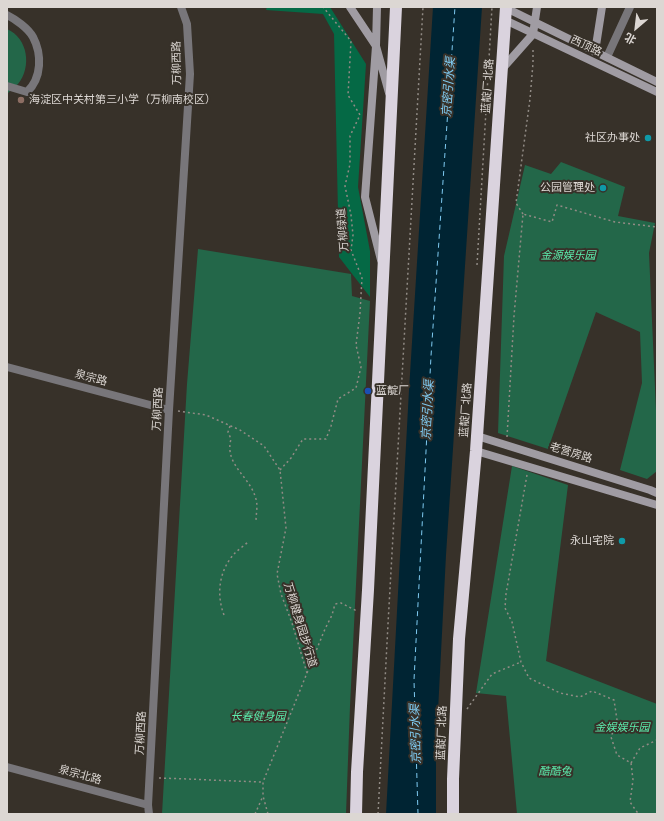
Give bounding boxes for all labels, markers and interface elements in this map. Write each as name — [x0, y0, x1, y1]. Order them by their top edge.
north arrow — [616, 8, 656, 48]
text: 北 — [622, 30, 639, 47]
street label: 西顶路 — [568, 33, 604, 59]
street label: 万柳西路 — [170, 41, 184, 85]
water label: 京密引水渠 — [440, 57, 458, 117]
street label: 蓝靛厂北路 — [479, 58, 497, 114]
place label: 海淀区中关村第三小学（万柳南校区） — [29, 93, 216, 107]
marker: 海淀区中关村第三小学（万柳南校区） — [16, 95, 26, 105]
place label: 社区办事处 — [585, 131, 640, 145]
marker: 社区办事处 — [643, 133, 653, 143]
place label: 公园管理处 — [540, 181, 595, 195]
marker: 公园管理处 — [598, 183, 608, 193]
street label: 万柳绿道 — [335, 208, 351, 252]
park label: 金源娱乐园 — [541, 249, 595, 263]
street label: 泉宗路 — [73, 367, 109, 389]
water label: 京密引水渠 — [419, 380, 437, 440]
street label: 蓝靛厂北路 — [457, 382, 475, 438]
place label: 蓝靛厂 — [376, 384, 409, 398]
marker: 蓝靛厂 — [363, 386, 373, 396]
street label: 万柳西路 — [150, 387, 166, 431]
street label: 老营房路 — [548, 440, 594, 466]
place label: 永山宅院 — [570, 534, 614, 548]
marker: 永山宅院 — [617, 536, 627, 546]
street label: 万柳健身园步行道 — [281, 581, 319, 669]
water label: 京密引水渠 — [408, 704, 424, 764]
street label: 蓝靛厂北路 — [434, 705, 450, 761]
park label: 长春健身园 — [231, 710, 285, 724]
street label: 万柳西路 — [133, 711, 149, 755]
park label: 金娱娱乐园 — [595, 721, 649, 735]
street label: 泉宗北路 — [57, 763, 103, 787]
park label: 酷酷兔 — [539, 765, 571, 779]

